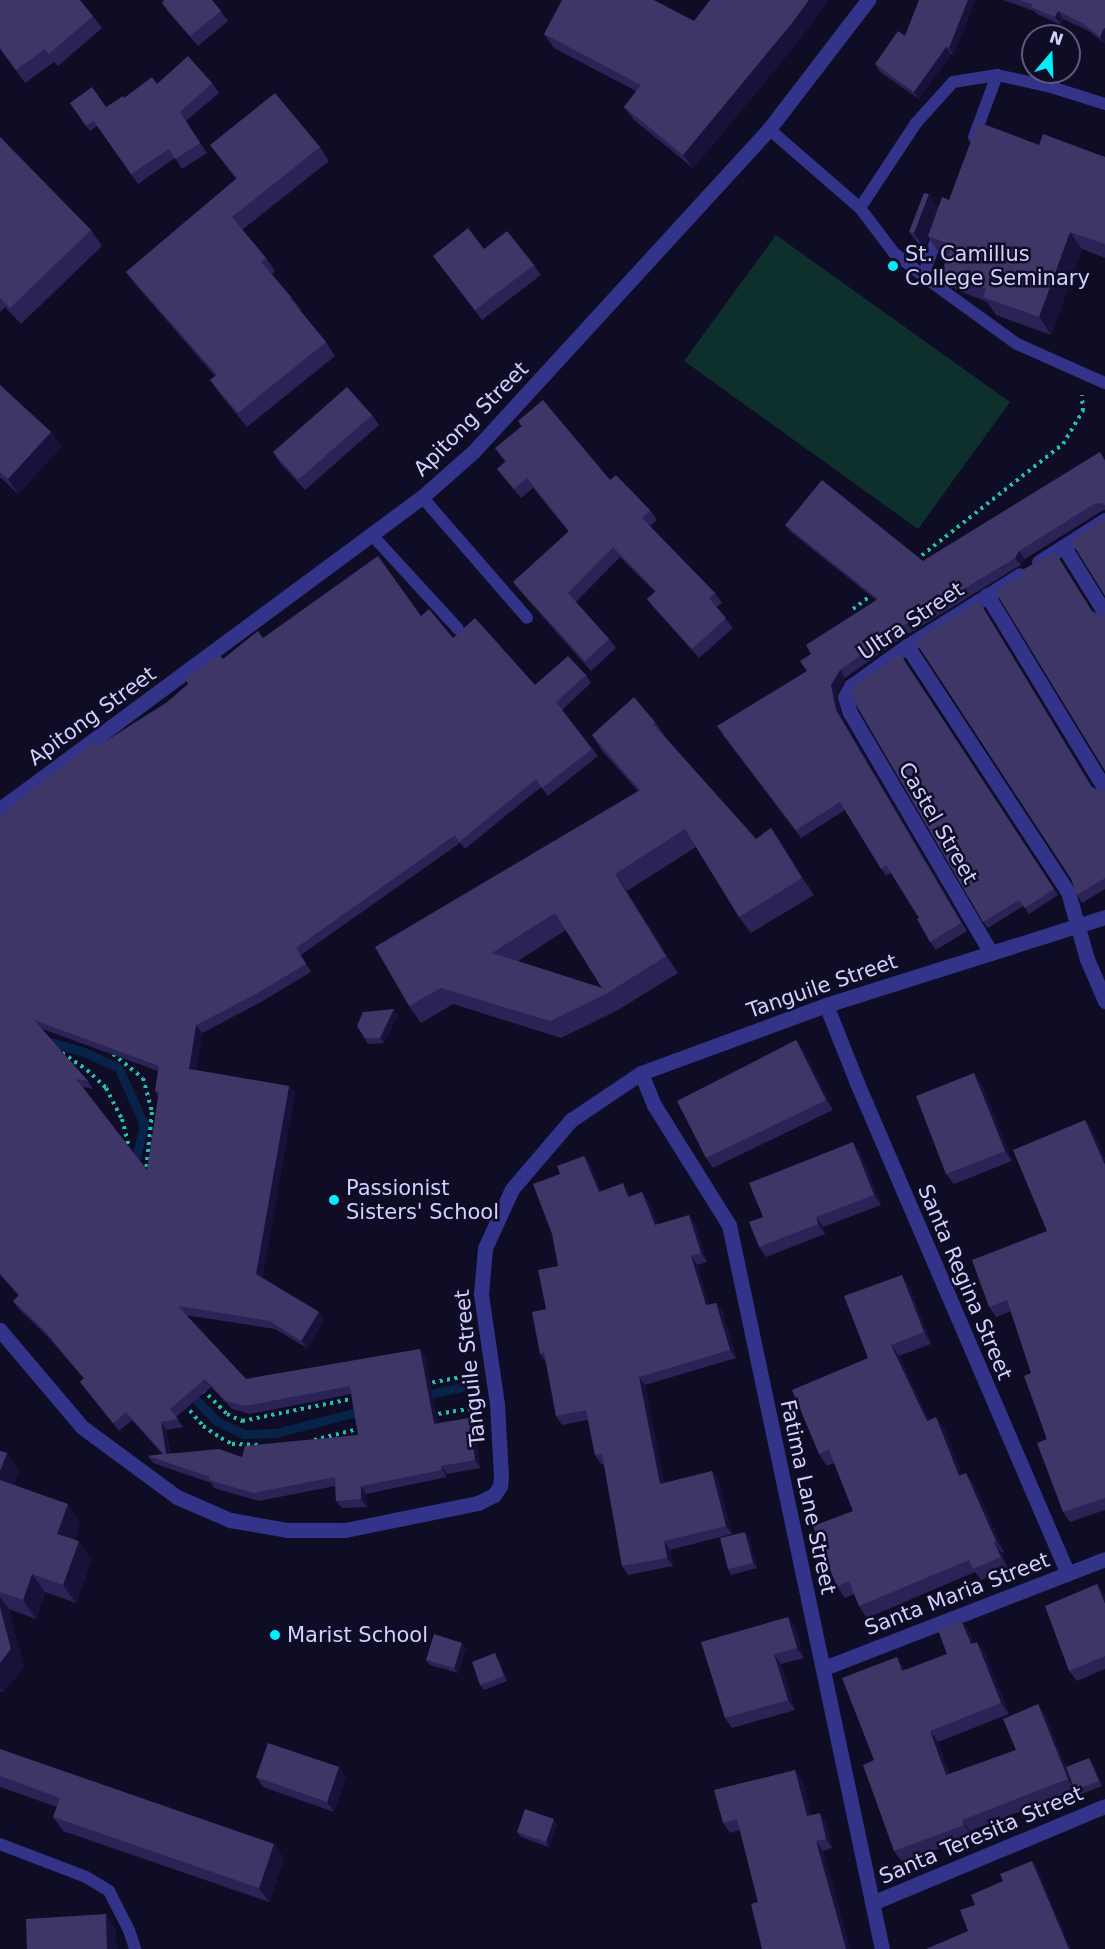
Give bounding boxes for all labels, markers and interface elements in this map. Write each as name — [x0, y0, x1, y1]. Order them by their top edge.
north arrow — [1021, 24, 1081, 84]
text: N — [1047, 27, 1066, 50]
place label: St. Camillus College Seminary — [905, 241, 1090, 291]
marker: St. Camillus College Seminary — [886, 259, 900, 273]
street label: Apitong Street — [408, 356, 534, 482]
street label: Ultra Street — [854, 577, 968, 665]
street label: Apitong Street — [23, 661, 161, 771]
street label: Castel Street — [893, 758, 983, 888]
street label: Tanguile Street — [744, 948, 900, 1024]
place label: Passionist Sisters' School — [346, 1175, 499, 1225]
street label: Santa Regina Street — [912, 1181, 1018, 1383]
marker: Passionist Sisters' School — [327, 1193, 341, 1207]
street label: Tanguile Street — [449, 1288, 491, 1448]
street label: Fatima Lane Street — [775, 1397, 841, 1597]
street label: Santa Maria Street — [861, 1547, 1053, 1641]
place label: Marist School — [287, 1622, 428, 1648]
marker: Marist School — [268, 1628, 282, 1642]
street label: Santa Teresita Street — [875, 1781, 1087, 1889]

